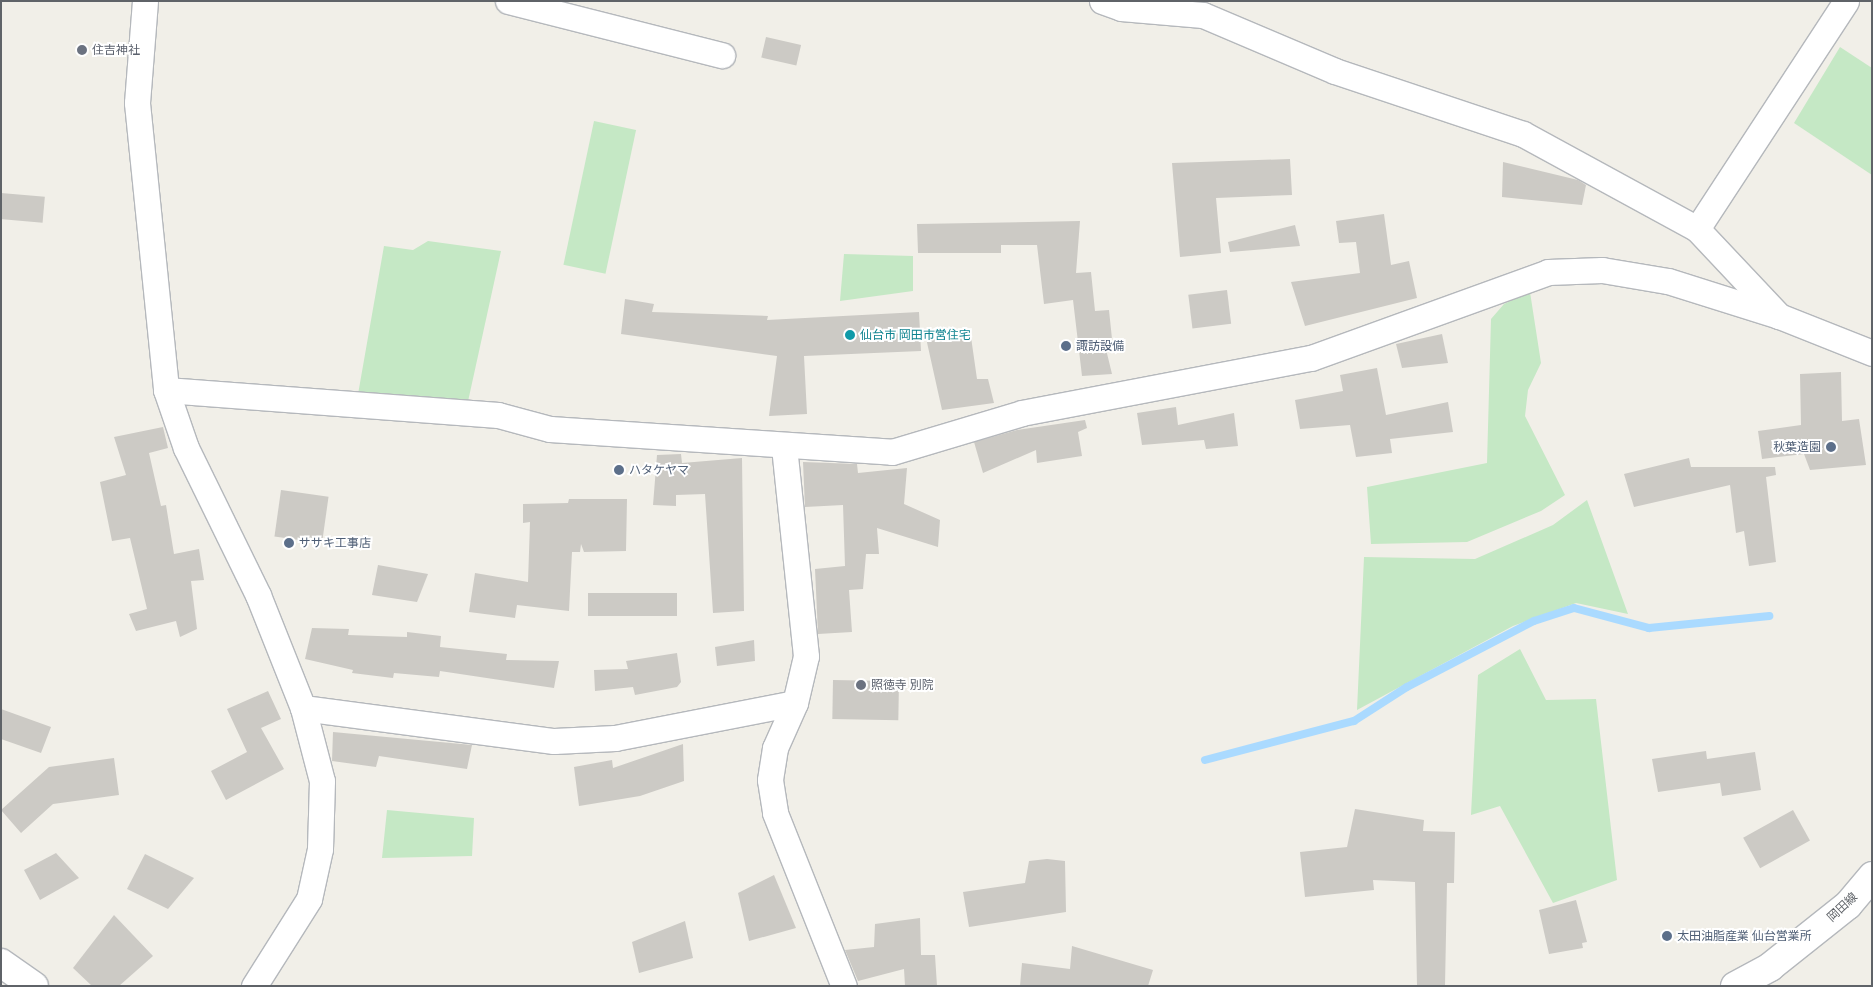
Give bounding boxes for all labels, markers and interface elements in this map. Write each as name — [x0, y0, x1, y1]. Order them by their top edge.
place label: 住吉神社 — [92, 43, 140, 57]
marker: 住吉神社 — [76, 44, 88, 56]
place label: 仙台市 岡田市営住宅 — [860, 328, 971, 342]
marker: 仙台市 岡田市営住宅 — [844, 329, 856, 341]
place label: 諏訪設備 — [1076, 339, 1124, 353]
marker: 諏訪設備 — [1060, 340, 1072, 352]
place label: 秋葉造園 — [1773, 440, 1821, 454]
marker: 秋葉造園 — [1825, 441, 1837, 453]
place label: ハタケヤマ — [629, 463, 689, 477]
marker: ハタケヤマ — [613, 464, 625, 476]
place label: ササキ工事店 — [299, 536, 371, 550]
marker: ササキ工事店 — [283, 537, 295, 549]
place label: 照徳寺 別院 — [871, 678, 934, 692]
marker: 照徳寺 別院 — [855, 679, 867, 691]
street label: 岡田線 — [1824, 889, 1860, 925]
place label: 太田油脂産業 仙台営業所 — [1677, 929, 1812, 943]
marker: 太田油脂産業 仙台営業所 — [1661, 930, 1673, 942]

